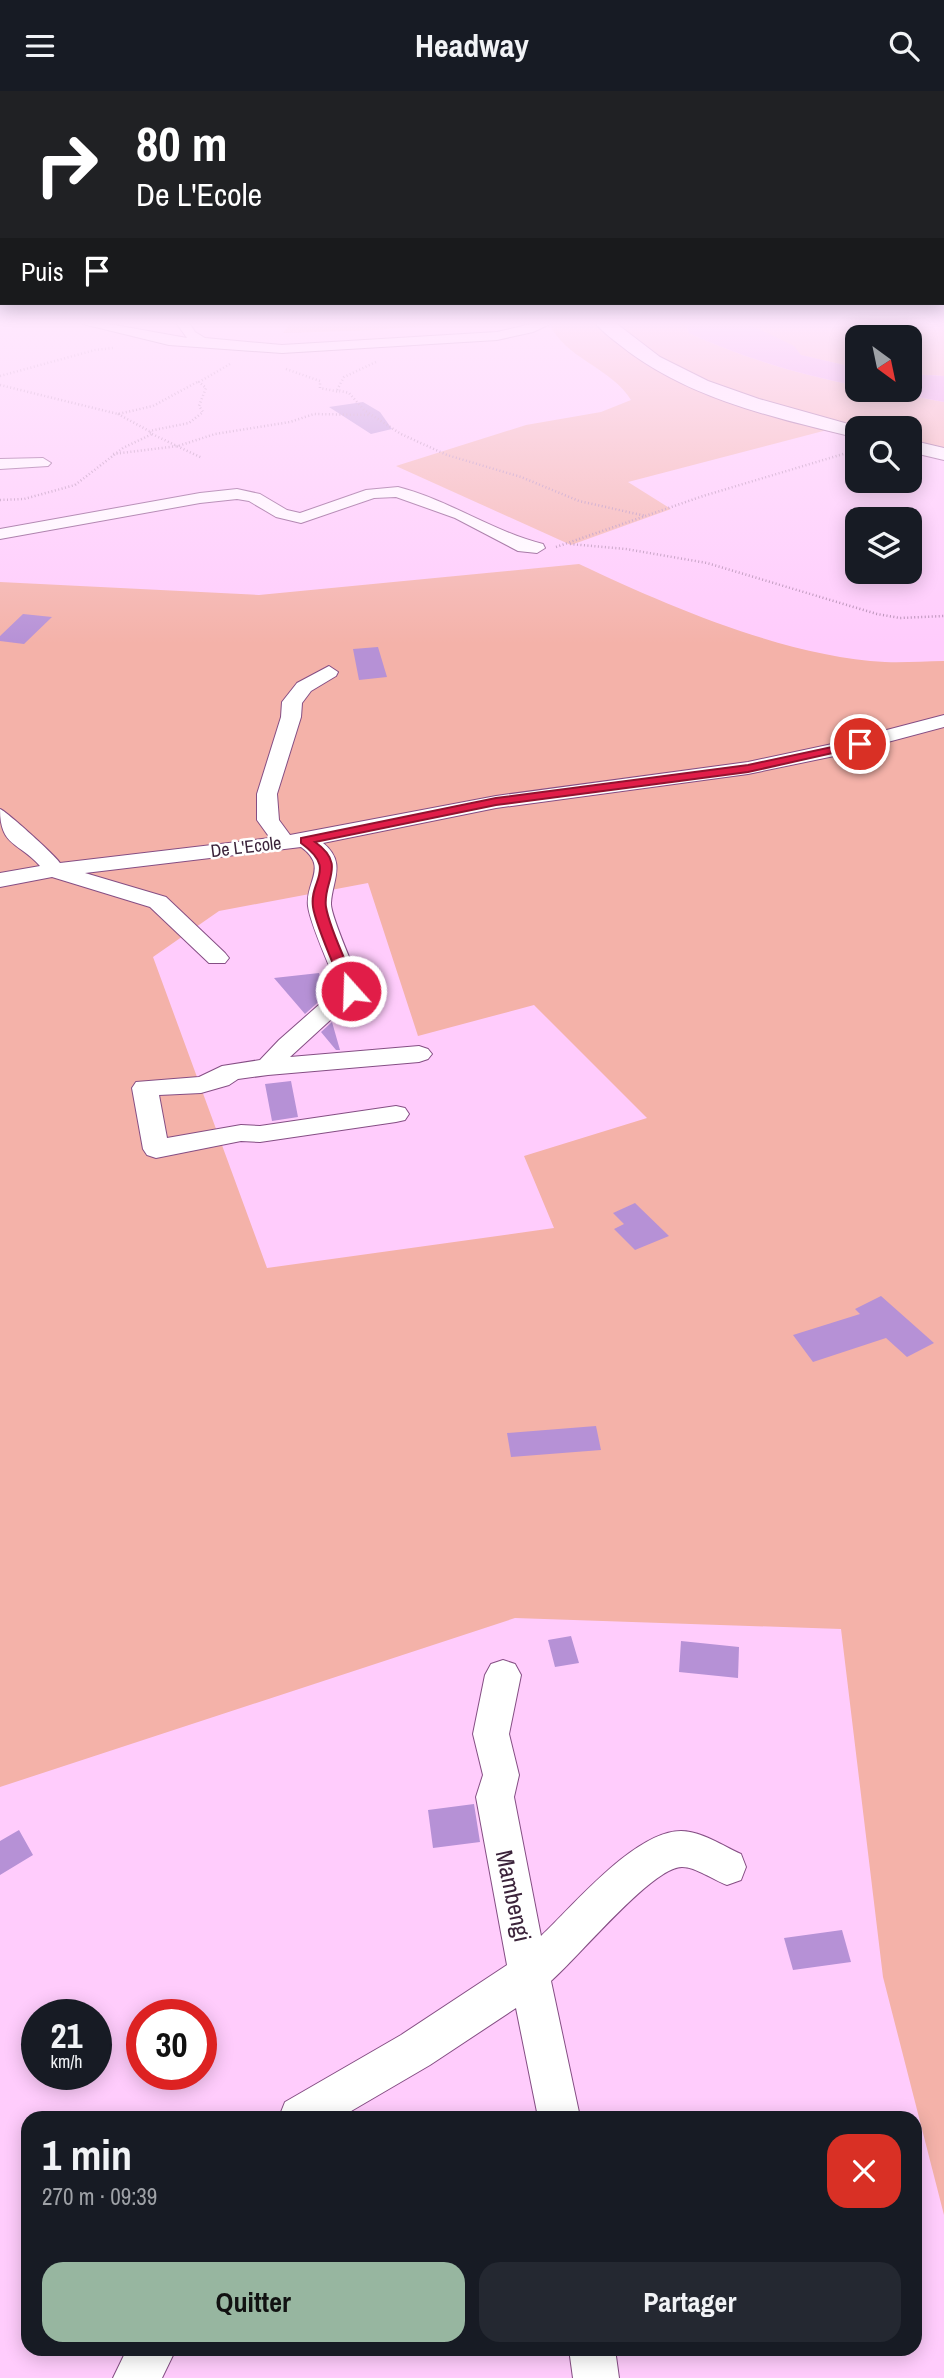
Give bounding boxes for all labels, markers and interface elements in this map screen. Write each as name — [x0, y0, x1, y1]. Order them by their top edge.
text: Headway — [415, 24, 529, 67]
icon: menu — [21, 27, 59, 65]
icon: search — [885, 27, 923, 65]
text: 80 m — [136, 110, 228, 176]
icon: right — [21, 119, 112, 210]
text: De L'Ecole — [136, 173, 262, 216]
icon: arrive — [78, 252, 116, 290]
text: Puis — [21, 254, 64, 289]
north arrow — [845, 325, 922, 403]
map controls — [845, 325, 922, 584]
button: search — [845, 416, 922, 493]
button: layers — [845, 507, 922, 584]
pin — [830, 714, 890, 774]
icon: arrive — [841, 725, 879, 763]
street label: De L'Ecole — [209, 830, 283, 863]
position arrow — [314, 954, 388, 1028]
street label: Mambengi — [489, 1847, 539, 1945]
speed limit sign: 30 — [126, 1999, 217, 2090]
text: 21 — [51, 2012, 82, 2059]
text: km/h — [51, 2049, 83, 2074]
text: 1 min — [42, 2127, 132, 2183]
button: close — [827, 2134, 901, 2208]
text: 270 m · 09:39 — [42, 2181, 157, 2212]
button: Quitter — [42, 2262, 465, 2342]
button: Partager — [479, 2262, 901, 2342]

